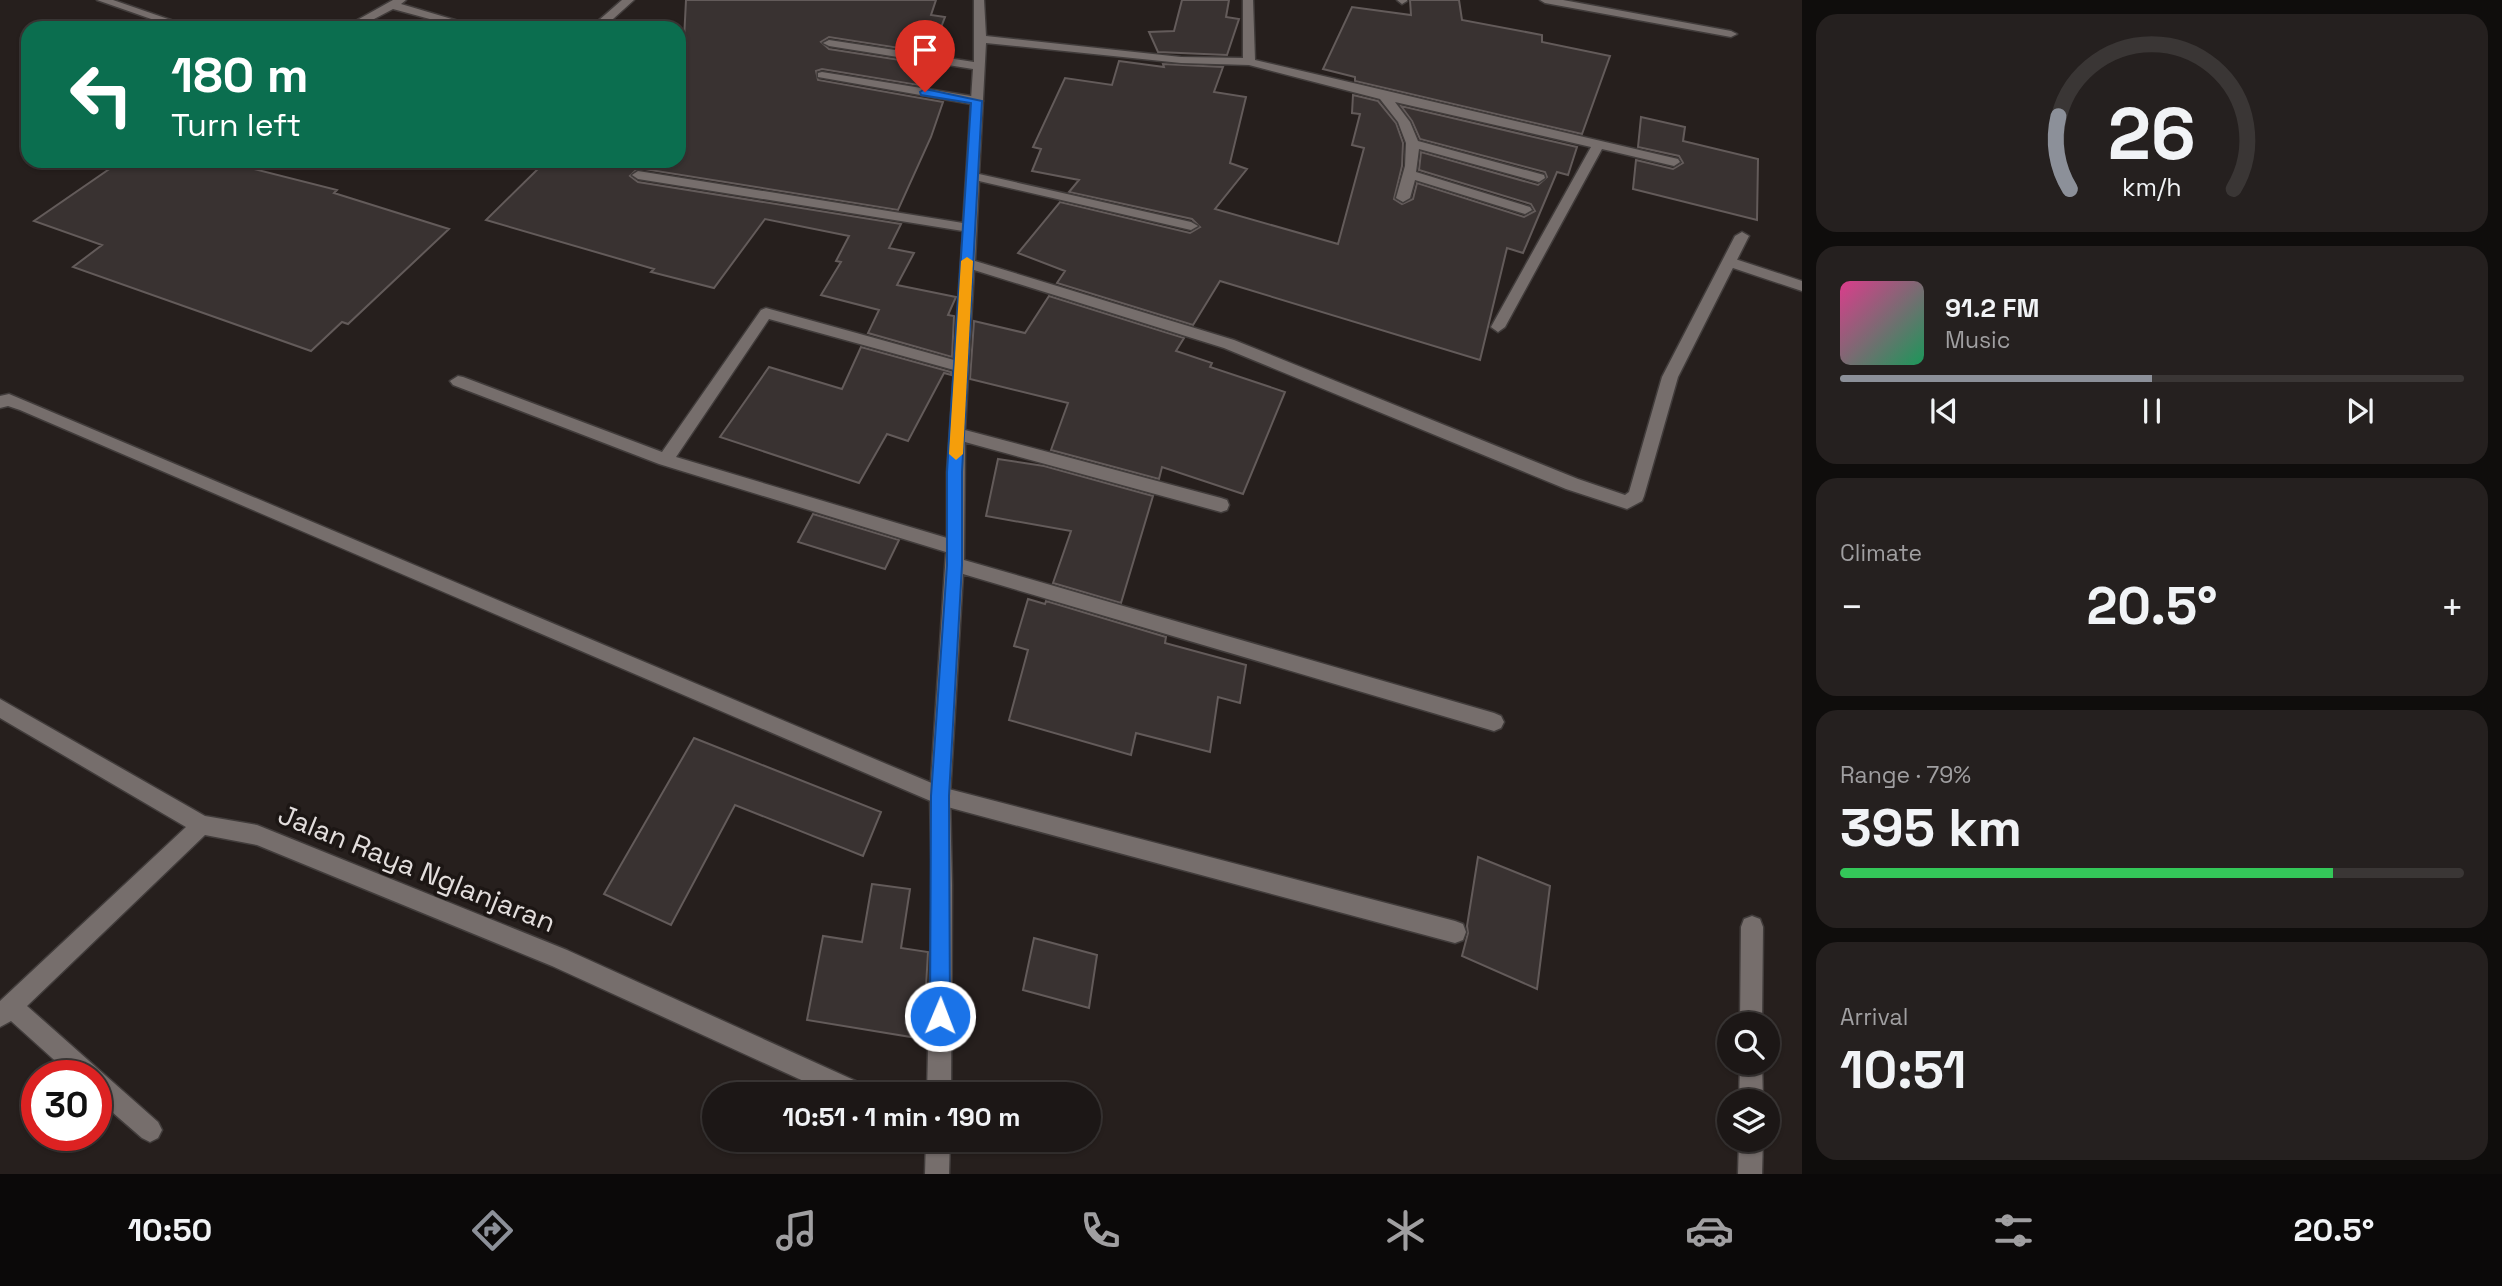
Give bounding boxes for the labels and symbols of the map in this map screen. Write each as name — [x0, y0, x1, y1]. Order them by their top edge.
pin — [895, 20, 955, 92]
street label: Jalan Raya Nglanjaran — [273, 796, 561, 940]
position arrow — [903, 979, 977, 1053]
speed limit sign: 30 — [21, 1060, 112, 1151]

